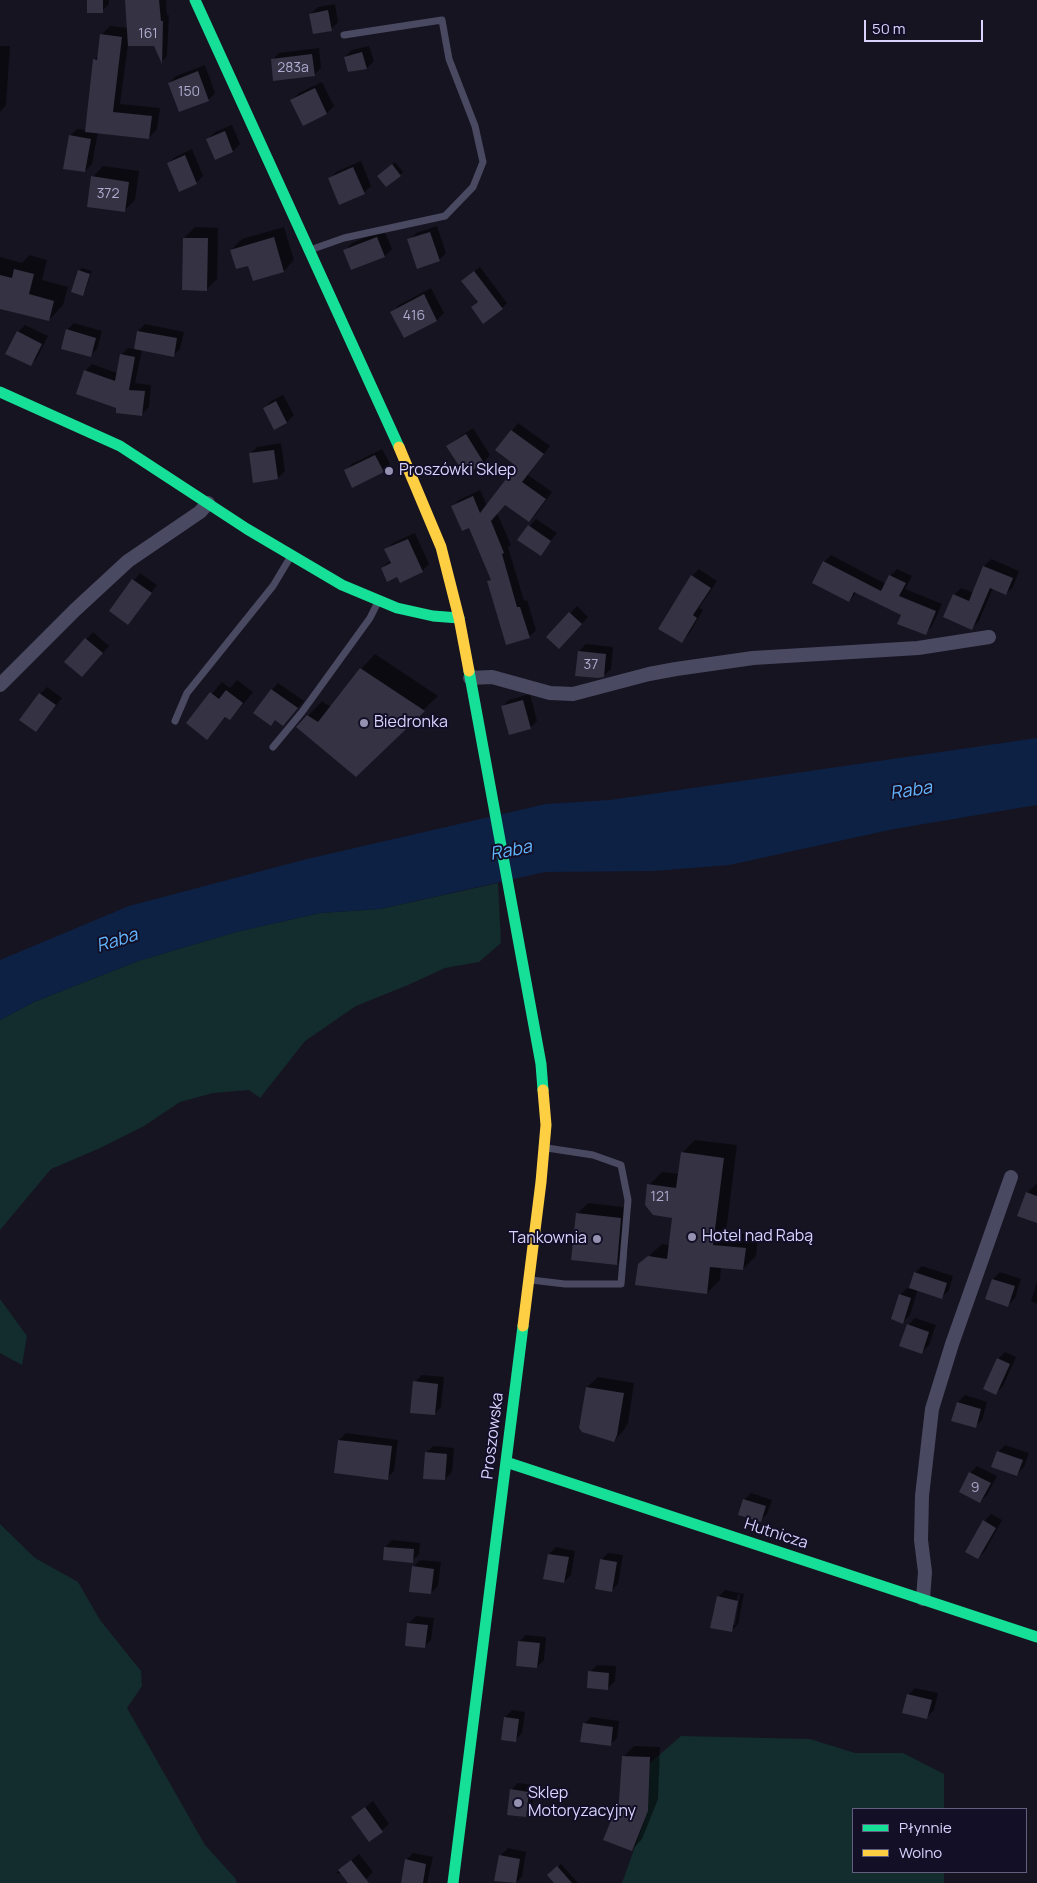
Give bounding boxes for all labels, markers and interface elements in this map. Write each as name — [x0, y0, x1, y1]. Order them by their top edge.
scale bar — [867, 10, 986, 42]
text: 50 m — [872, 18, 906, 39]
house number: 161 — [138, 26, 158, 42]
house number: 283a — [277, 60, 309, 76]
house number: 150 — [178, 84, 200, 100]
house number: 372 — [97, 186, 119, 202]
house number: 416 — [403, 308, 425, 324]
place label: Proszówki Sklep — [399, 461, 516, 481]
marker: Proszówki Sklep — [383, 465, 395, 477]
house number: 37 — [584, 657, 598, 673]
place label: Biedronka — [374, 713, 448, 733]
marker: Biedronka — [358, 717, 370, 729]
water label: Raba — [889, 777, 933, 805]
water label: Raba — [488, 836, 534, 866]
water label: Raba — [94, 925, 140, 957]
house number: 121 — [651, 1189, 669, 1205]
place label: Hotel nad Rabą — [702, 1227, 813, 1247]
place label: Tankownia — [509, 1229, 587, 1249]
marker: Hotel nad Rabą — [686, 1231, 698, 1243]
marker: Tankownia — [591, 1233, 603, 1245]
street label: Proszowska — [478, 1392, 508, 1480]
house number: 9 — [971, 1480, 979, 1496]
street label: Hutnicza — [742, 1515, 810, 1553]
place label: Sklep Motoryzacyjny — [528, 1784, 636, 1822]
marker: Sklep Motoryzacyjny — [512, 1797, 524, 1809]
legend — [852, 1808, 1027, 1873]
text: Płynnie — [899, 1817, 952, 1838]
text: Wolno — [899, 1842, 942, 1863]

